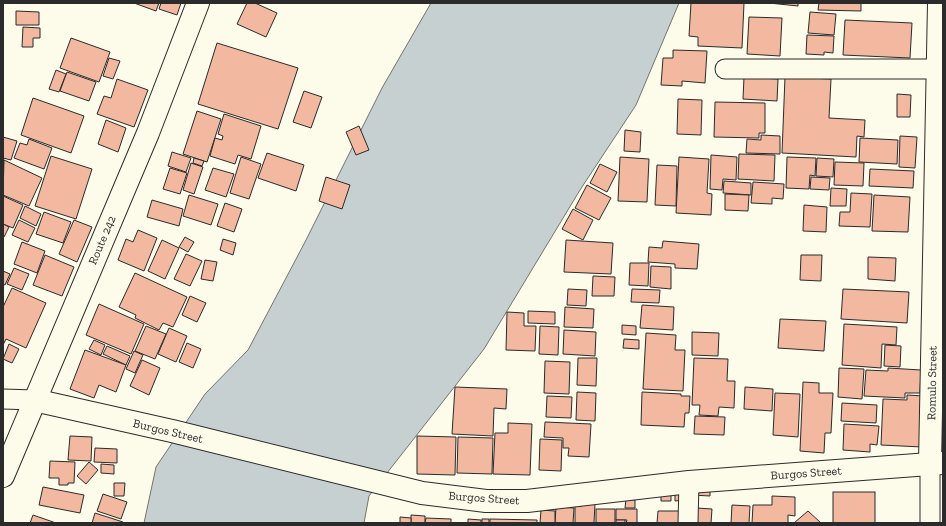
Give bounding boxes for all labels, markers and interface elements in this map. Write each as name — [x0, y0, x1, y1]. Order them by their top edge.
street label: Route 242 — [85, 213, 119, 267]
street label: Romulo Street — [924, 345, 940, 420]
street label: Burgos Street — [132, 416, 205, 446]
street label: Burgos Street — [770, 463, 843, 482]
street label: Burgos Street — [448, 489, 521, 508]

